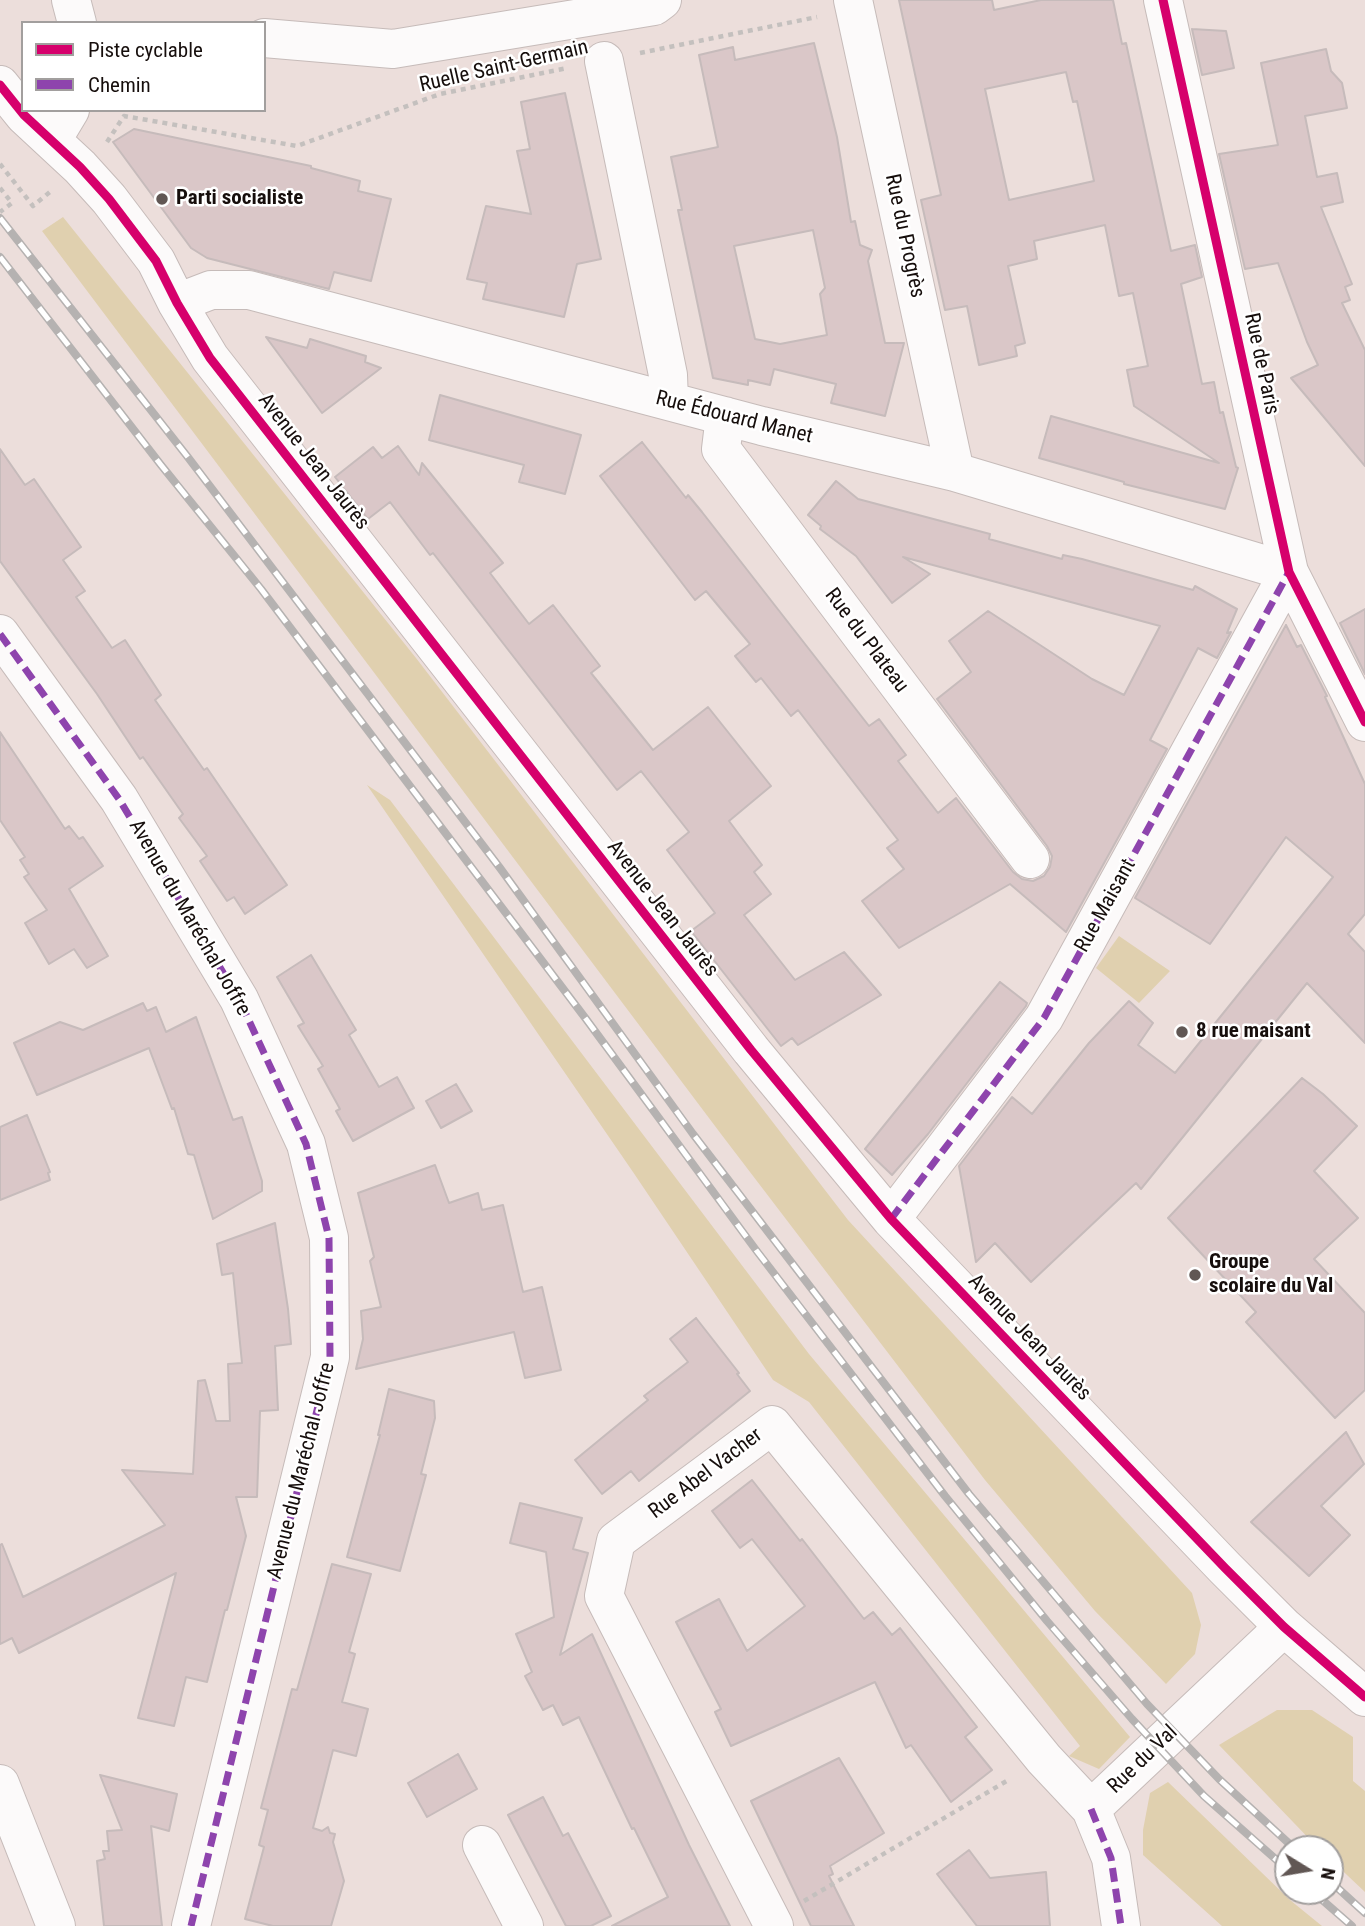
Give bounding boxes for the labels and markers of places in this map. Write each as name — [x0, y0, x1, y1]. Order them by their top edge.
place label: Parti socialiste — [176, 186, 303, 212]
marker: Parti socialiste — [154, 191, 170, 207]
place label: 8 rue maisant — [1196, 1019, 1311, 1045]
marker: 8 rue maisant — [1174, 1024, 1190, 1040]
place label: Groupe scolaire du Val — [1209, 1250, 1333, 1300]
marker: Groupe scolaire du Val — [1187, 1267, 1203, 1283]

